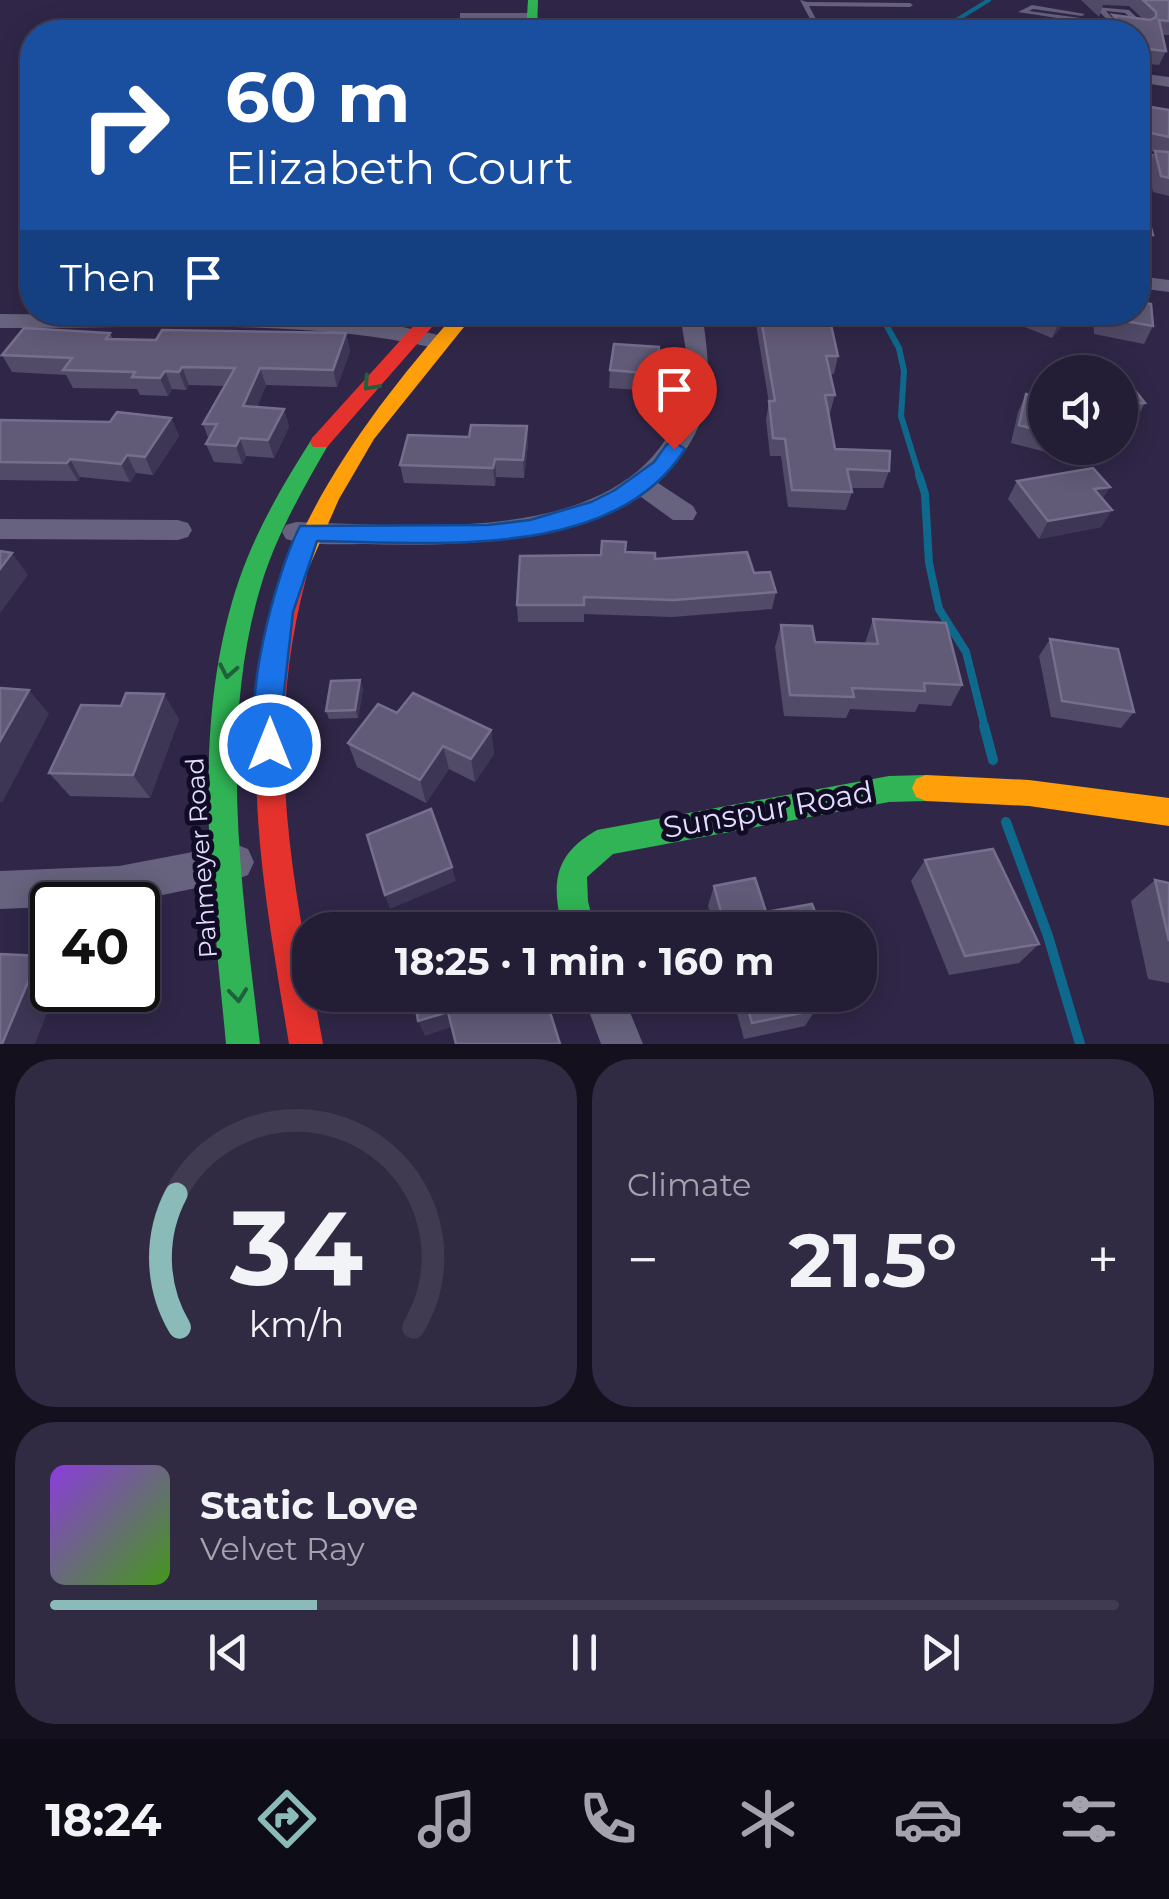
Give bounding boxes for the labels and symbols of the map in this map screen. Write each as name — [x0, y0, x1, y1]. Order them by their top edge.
pin — [632, 347, 717, 450]
one-way arrow — [363, 372, 381, 391]
one-way arrow — [219, 662, 240, 679]
position arrow — [218, 693, 322, 797]
street label: Pahmeyer Road — [179, 757, 223, 959]
street label: Sunspur Road — [660, 773, 876, 846]
speed limit sign: 40 — [30, 882, 160, 1012]
one-way arrow — [226, 987, 248, 1003]

